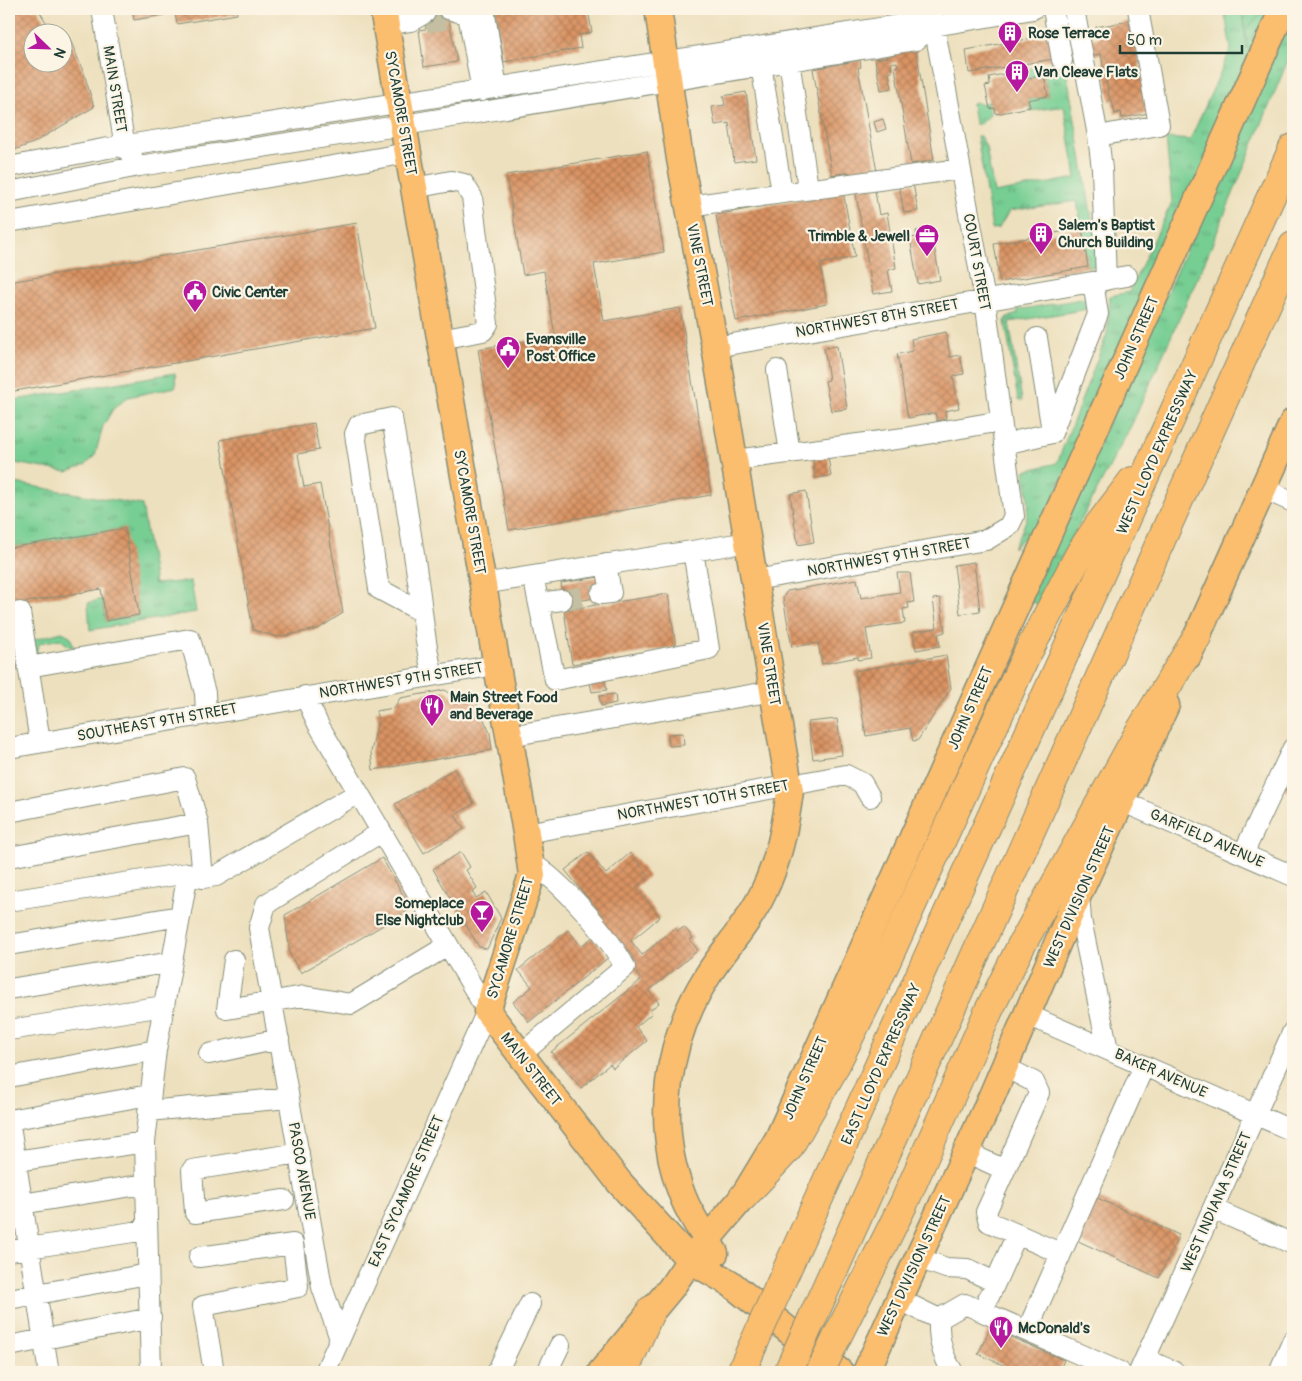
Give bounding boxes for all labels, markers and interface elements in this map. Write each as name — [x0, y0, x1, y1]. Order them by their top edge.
building icon: Rose Terrace — [997, 20, 1023, 54]
north arrow — [22, 22, 72, 72]
scale bar — [1120, 22, 1242, 54]
place label: Rose Terrace — [1028, 24, 1110, 43]
text: 50 m — [1127, 31, 1162, 50]
street label: MAIN STREET — [98, 44, 131, 134]
text: N — [50, 45, 69, 61]
street label: SYCAMORE STREET — [380, 49, 421, 177]
building icon: Van Cleave Flats — [1004, 59, 1030, 93]
place label: Van Cleave Flats — [1034, 63, 1138, 82]
street label: COURT STREET — [959, 212, 994, 312]
place label: Salem's Baptist Church Building — [1058, 216, 1156, 252]
building icon: Salem's Baptist Church Building — [1028, 221, 1054, 255]
street label: VINE STREET — [682, 222, 717, 308]
office icon: Trimble & Jewell — [914, 223, 940, 257]
place label: Trimble & Jewell — [807, 227, 910, 246]
public building icon: Civic Center — [182, 279, 208, 313]
place label: Civic Center — [212, 283, 289, 302]
street label: JOHN STREET — [1110, 294, 1163, 383]
street label: NORTHWEST 8TH STREET — [794, 295, 960, 342]
place label: Evansville Post Office — [526, 330, 596, 366]
public building icon: Evansville Post Office — [495, 335, 521, 369]
street label: WEST LLOYD EXPRESSWAY — [1113, 367, 1202, 537]
street label: SYCAMORE STREET — [449, 448, 490, 576]
street label: NORTHWEST 9TH STREET — [806, 534, 972, 581]
street label: VINE STREET — [753, 621, 784, 707]
street label: NORTHWEST 9TH STREET — [318, 658, 484, 703]
street label: JOHN STREET — [944, 664, 997, 753]
place label: Main Street Food and Beverage — [450, 688, 558, 724]
restaurant icon: Main Street Food and Beverage — [419, 693, 445, 727]
street label: SOUTHEAST 9TH STREET — [75, 699, 239, 746]
street label: NORTHWEST 10TH STREET — [616, 776, 790, 825]
street label: GARFIELD AVENUE — [1147, 805, 1267, 872]
street label: WEST DIVISION STREET — [1040, 823, 1119, 971]
street label: SYCAMORE STREET — [483, 875, 538, 1001]
place label: Someplace Else Nightclub — [376, 894, 465, 930]
bar icon: Someplace Else Nightclub — [469, 899, 495, 933]
street label: EAST LLOYD EXPRESSWAY — [837, 980, 926, 1148]
street label: MAIN STREET — [496, 1029, 565, 1110]
street label: JOHN STREET — [779, 1034, 832, 1123]
street label: BAKER AVENUE — [1111, 1044, 1210, 1102]
street label: EAST SYCAMORE STREET — [364, 1112, 449, 1270]
street label: PASCO AVENUE — [284, 1121, 320, 1222]
street label: WEST INDIANA STREET — [1177, 1129, 1256, 1275]
street label: WEST DIVISION STREET — [873, 1193, 955, 1340]
restaurant icon: McDonald's — [988, 1315, 1014, 1349]
place label: McDonald's — [1018, 1319, 1090, 1338]

